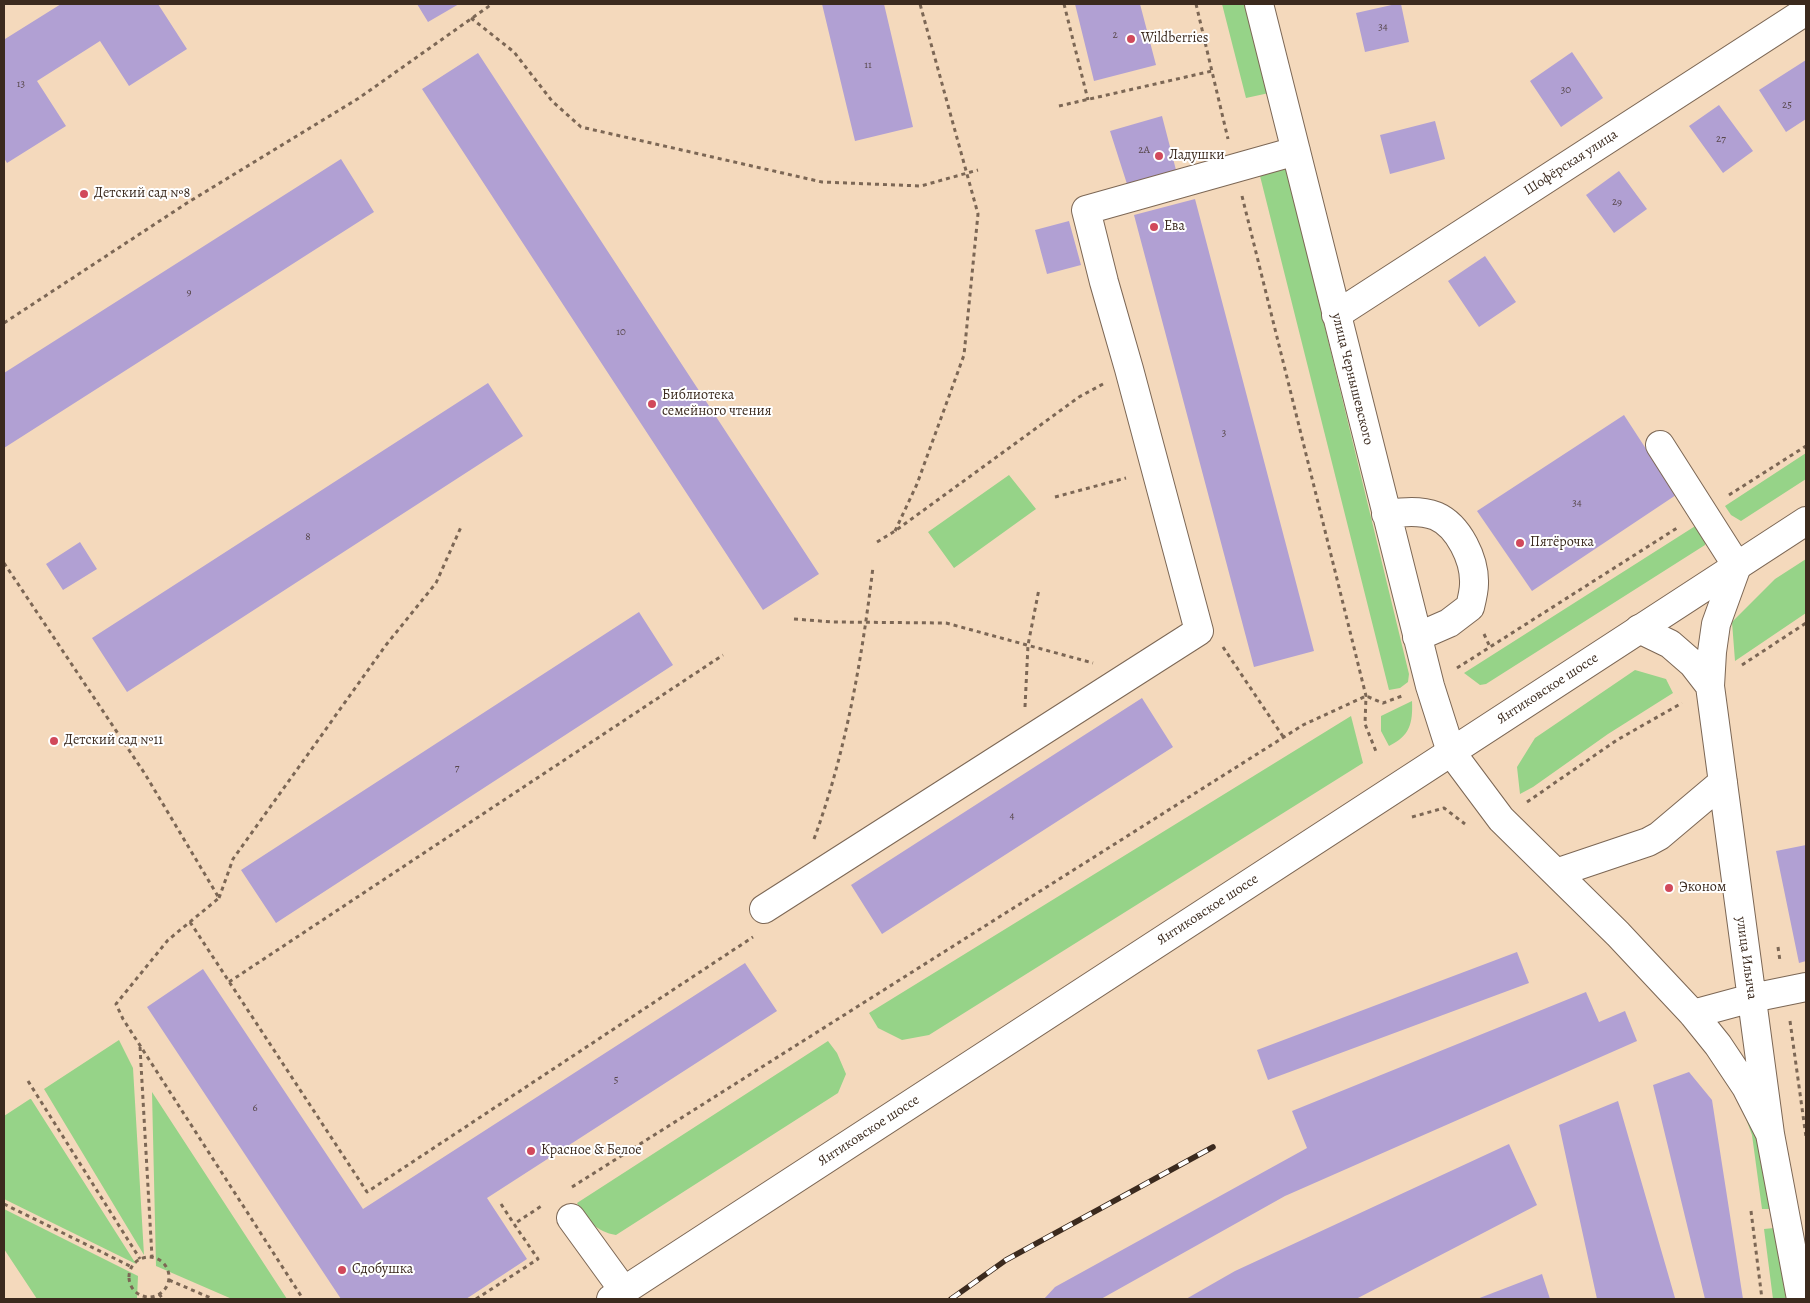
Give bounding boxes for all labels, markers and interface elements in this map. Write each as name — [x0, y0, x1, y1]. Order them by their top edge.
house number: 34 — [1378, 20, 1388, 34]
house number: 2 — [1112, 28, 1118, 42]
place label: Wildberries — [1141, 31, 1208, 47]
marker: Wildberries — [1125, 33, 1137, 45]
house number: 11 — [864, 58, 872, 72]
house number: 13 — [17, 77, 25, 91]
house number: 30 — [1561, 83, 1571, 97]
house number: 25 — [1782, 98, 1792, 112]
street label: Шофёрская улица — [1521, 126, 1621, 200]
house number: 27 — [1716, 132, 1726, 146]
house number: 2А — [1138, 143, 1150, 157]
place label: Ладушки — [1169, 148, 1224, 164]
marker: Ладушки — [1153, 150, 1165, 162]
place label: Детский сад №8 — [94, 186, 190, 202]
marker: Детский сад №8 — [78, 188, 90, 200]
house number: 29 — [1612, 195, 1622, 209]
place label: Ева — [1164, 219, 1185, 235]
marker: Ева — [1148, 221, 1160, 233]
house number: 9 — [186, 285, 192, 299]
street label: улица Чернышевского — [1327, 311, 1377, 447]
house number: 10 — [616, 325, 626, 339]
place label: Библиотека семейного чтения — [662, 388, 772, 421]
marker: Библиотека семейного чтения — [646, 398, 658, 410]
house number: 3 — [1222, 426, 1226, 440]
house number: 34 — [1572, 496, 1582, 510]
house number: 8 — [305, 530, 311, 544]
place label: Пятёрочка — [1530, 535, 1594, 551]
marker: Пятёрочка — [1514, 537, 1526, 549]
street label: Янтиковское шоссе — [1494, 650, 1602, 728]
place label: Детский сад №11 — [64, 733, 163, 749]
marker: Детский сад №11 — [48, 735, 60, 747]
house number: 7 — [455, 761, 459, 775]
house number: 4 — [1010, 809, 1014, 823]
street label: Янтиковское шоссе — [1154, 871, 1262, 949]
place label: Эконом — [1679, 880, 1726, 896]
marker: Эконом — [1663, 882, 1675, 894]
street label: улица Ильича — [1732, 915, 1760, 1001]
house number: 5 — [614, 1073, 618, 1087]
street label: Янтиковское шоссе — [815, 1092, 923, 1170]
house number: 6 — [252, 1101, 258, 1115]
place label: Красное & Белое — [541, 1143, 642, 1159]
marker: Красное & Белое — [525, 1145, 537, 1157]
place label: Сдобушка — [352, 1262, 413, 1278]
marker: Сдобушка — [336, 1264, 348, 1276]

